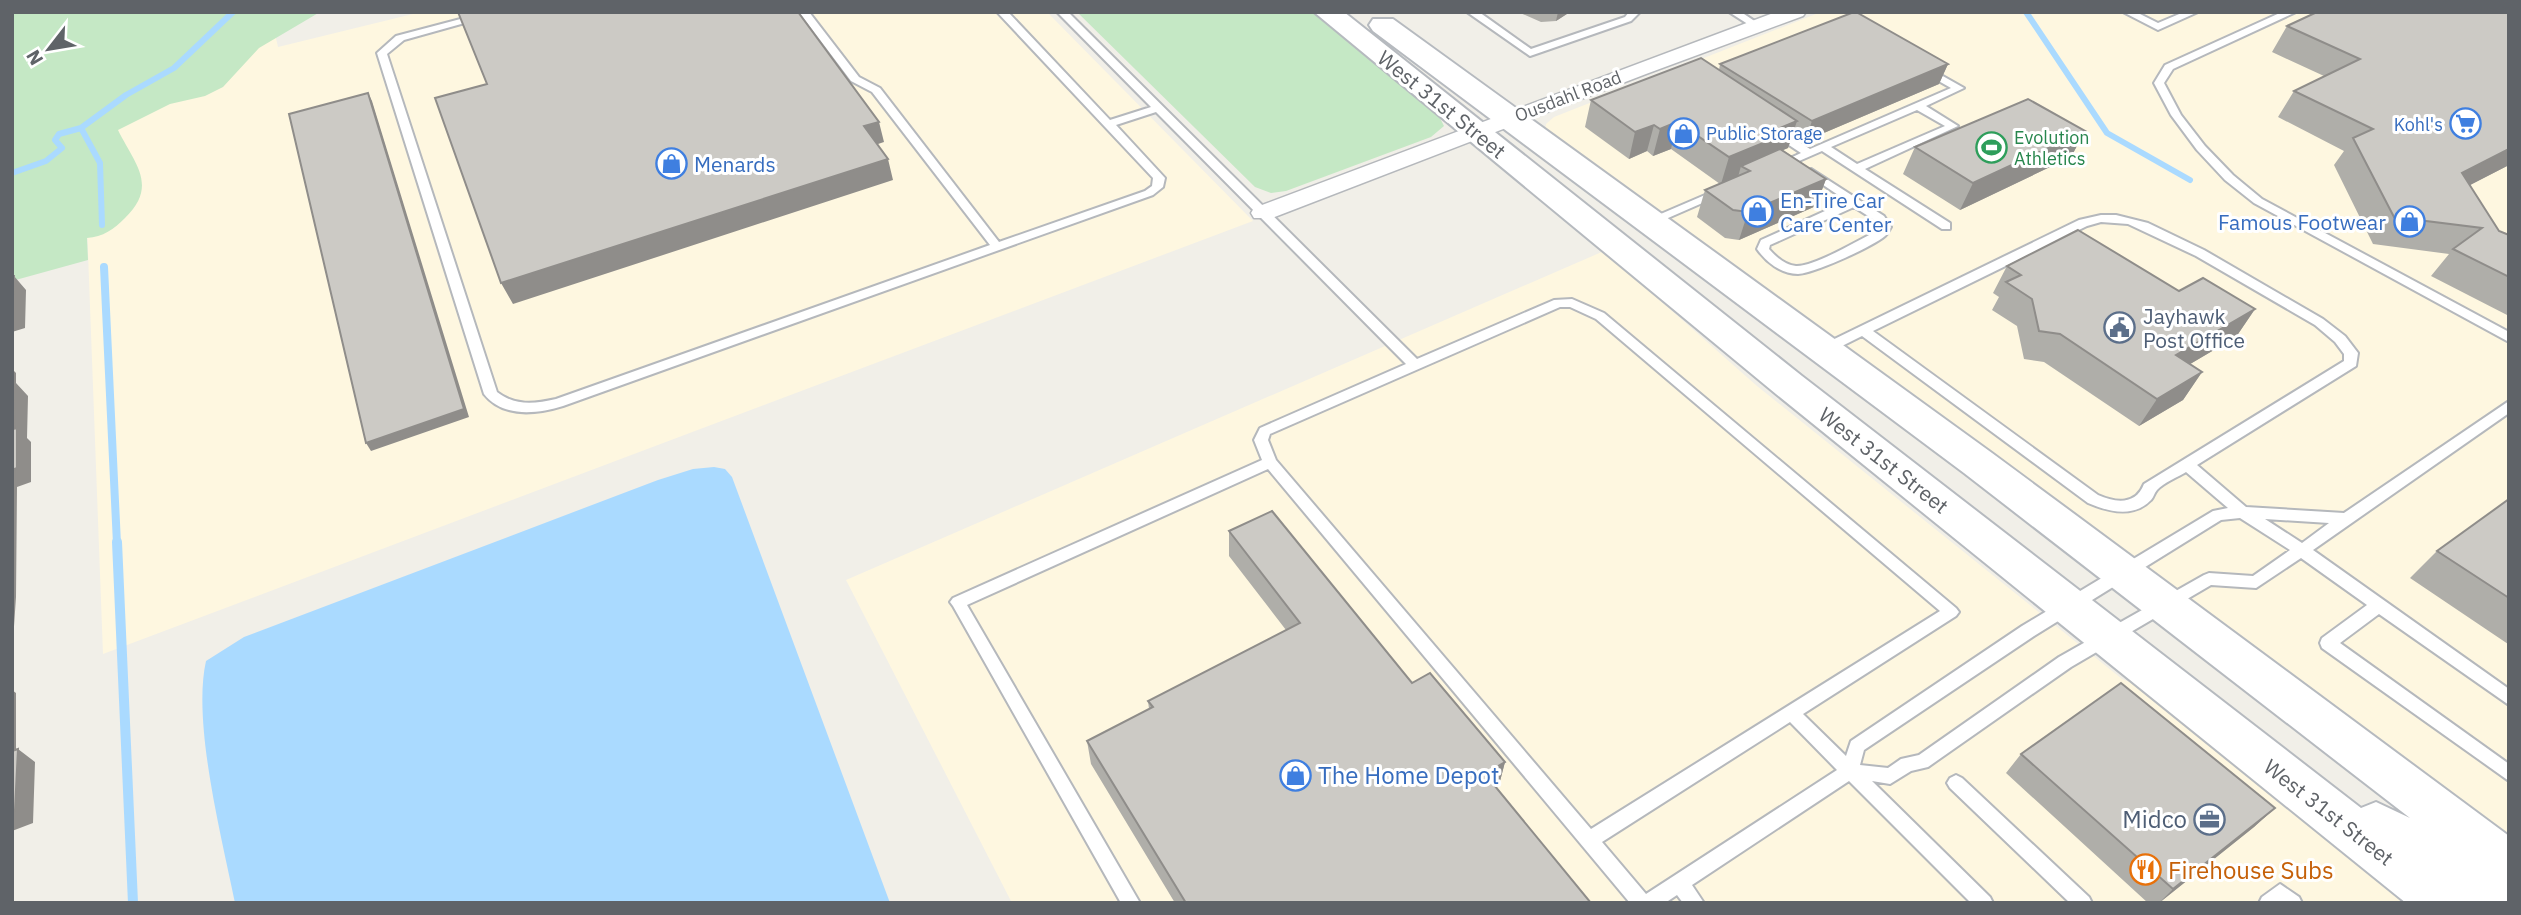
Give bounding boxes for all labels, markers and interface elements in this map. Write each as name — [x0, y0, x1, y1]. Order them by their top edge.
north arrow — [14, 14, 84, 84]
street label: West 31st Street — [1372, 44, 1512, 164]
text: N — [21, 46, 48, 70]
street label: Ousdahl Road — [1511, 65, 1625, 127]
supermarket icon: Kohl's — [2449, 107, 2483, 141]
place label: Kohl's — [2394, 113, 2443, 136]
shop icon: Public Storage — [1666, 116, 1700, 150]
place label: Public Storage — [1706, 122, 1823, 145]
place label: Evolution Athletics — [2014, 126, 2090, 170]
sports icon: Evolution Athletics — [1974, 130, 2008, 164]
shop icon: Menards — [654, 147, 688, 181]
place label: Menards — [694, 150, 776, 178]
place label: En-Tire Car Care Center — [1780, 186, 1892, 238]
shop icon: En-Tire Car Care Center — [1740, 195, 1774, 229]
shop icon: Famous Footwear — [2392, 205, 2426, 239]
place label: Famous Footwear — [2218, 208, 2386, 236]
place label: Jayhawk Post Office — [2143, 302, 2245, 354]
public building icon: Jayhawk Post Office — [2103, 311, 2137, 345]
street label: West 31st Street — [1813, 400, 1955, 520]
street label: West 31st Street — [2258, 752, 2400, 872]
shop icon: The Home Depot — [1278, 758, 1312, 792]
place label: The Home Depot — [1318, 759, 1499, 791]
office icon: Midco — [2193, 802, 2227, 836]
place label: Midco — [2122, 803, 2187, 835]
restaurant icon: Firehouse Subs — [2128, 853, 2162, 887]
place label: Firehouse Subs — [2168, 854, 2334, 886]

